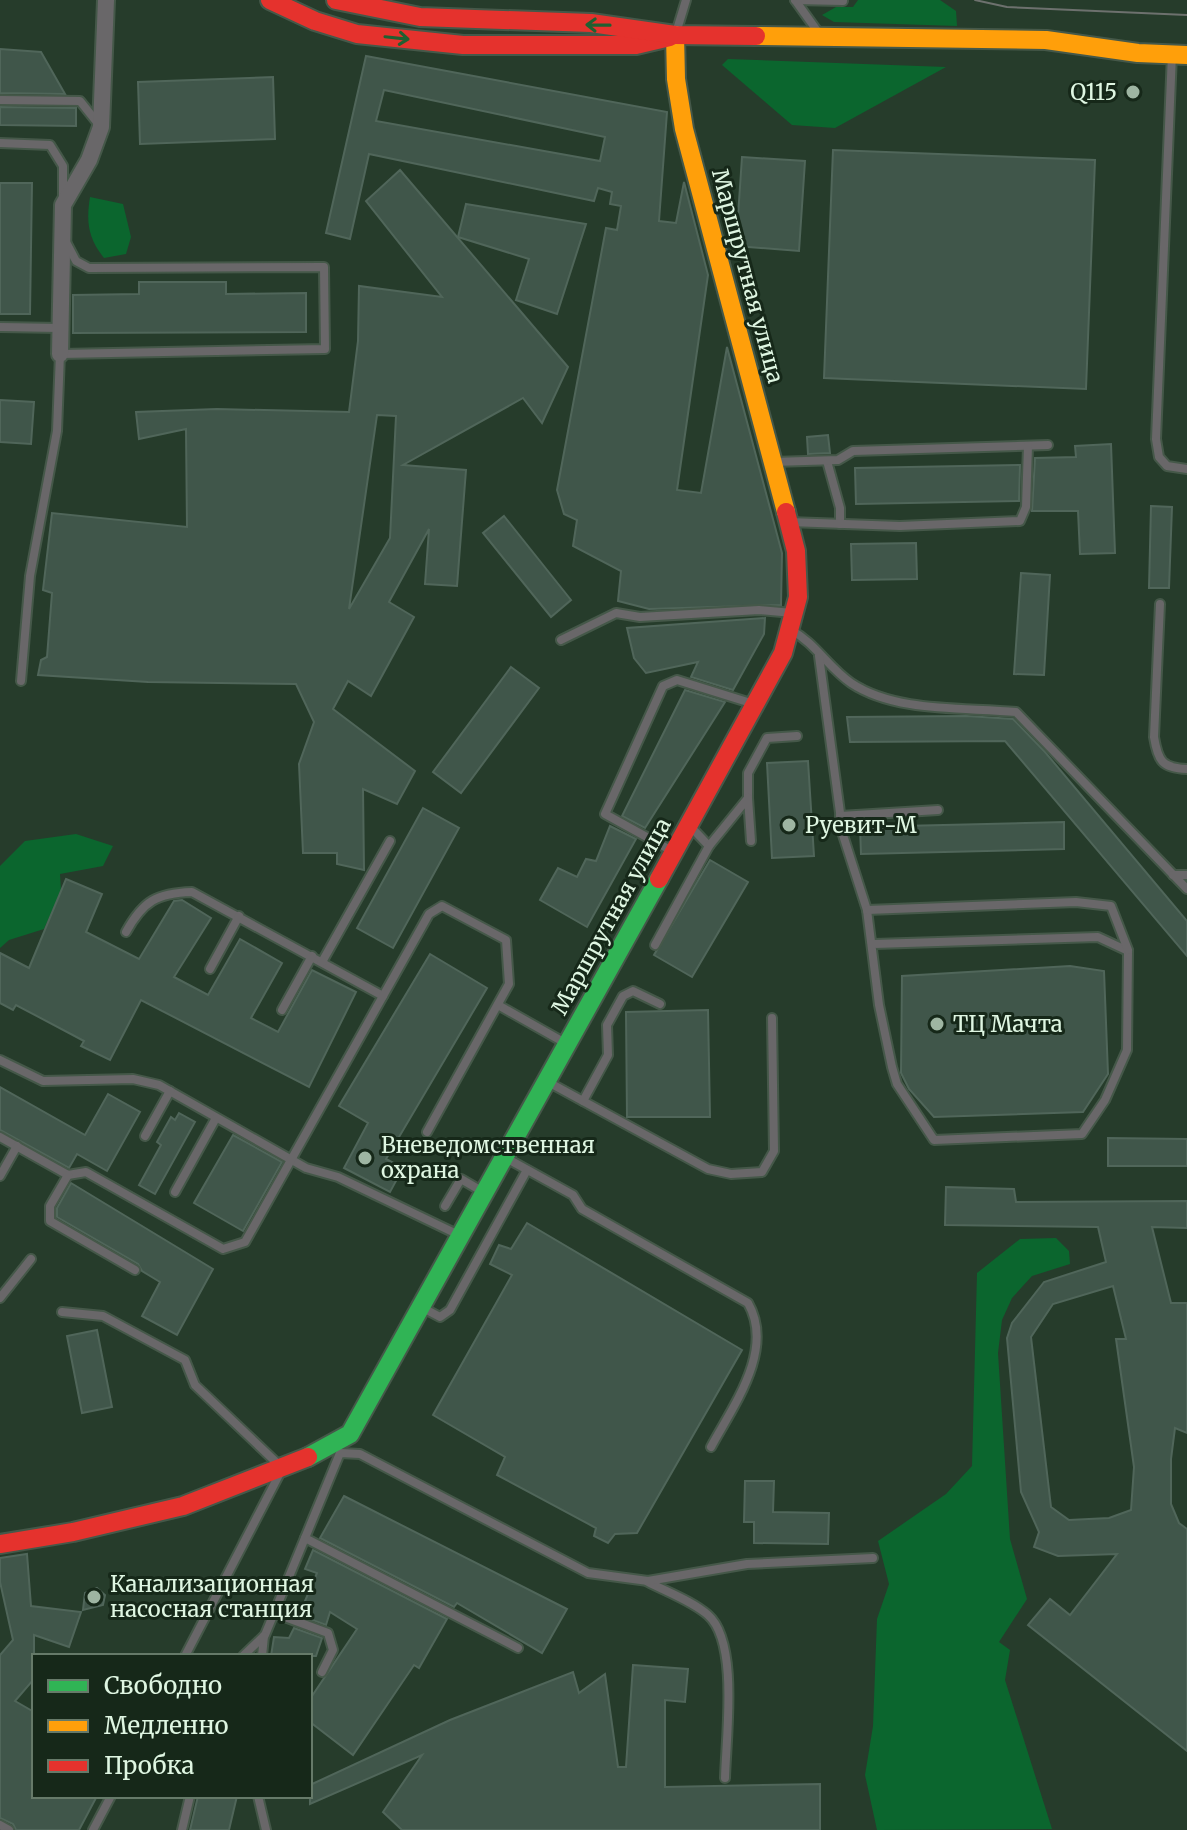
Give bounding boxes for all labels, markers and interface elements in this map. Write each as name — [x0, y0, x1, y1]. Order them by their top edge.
one-way arrow — [585, 18, 612, 33]
one-way arrow — [384, 31, 410, 46]
place label: Q115 — [1070, 78, 1117, 106]
marker: Q115 — [1124, 83, 1142, 101]
street label: Маршрутная улица — [706, 166, 790, 386]
place label: Руевит-М — [805, 811, 917, 839]
street label: Маршрутная улица — [545, 813, 677, 1019]
marker: Руевит-М — [780, 816, 798, 834]
place label: ТЦ Мачта — [953, 1010, 1063, 1038]
marker: ТЦ Мачта — [928, 1015, 946, 1033]
place label: Вневедомственная охрана — [381, 1131, 595, 1184]
marker: Вневедомственная охрана — [356, 1149, 374, 1167]
place label: Канализационная насосная станция — [110, 1570, 314, 1623]
marker: Канализационная насосная станция — [85, 1588, 103, 1606]
legend — [32, 1654, 312, 1798]
text: Свободно — [104, 1670, 222, 1701]
text: Медленно — [104, 1710, 228, 1741]
text: Пробка — [104, 1750, 195, 1781]

